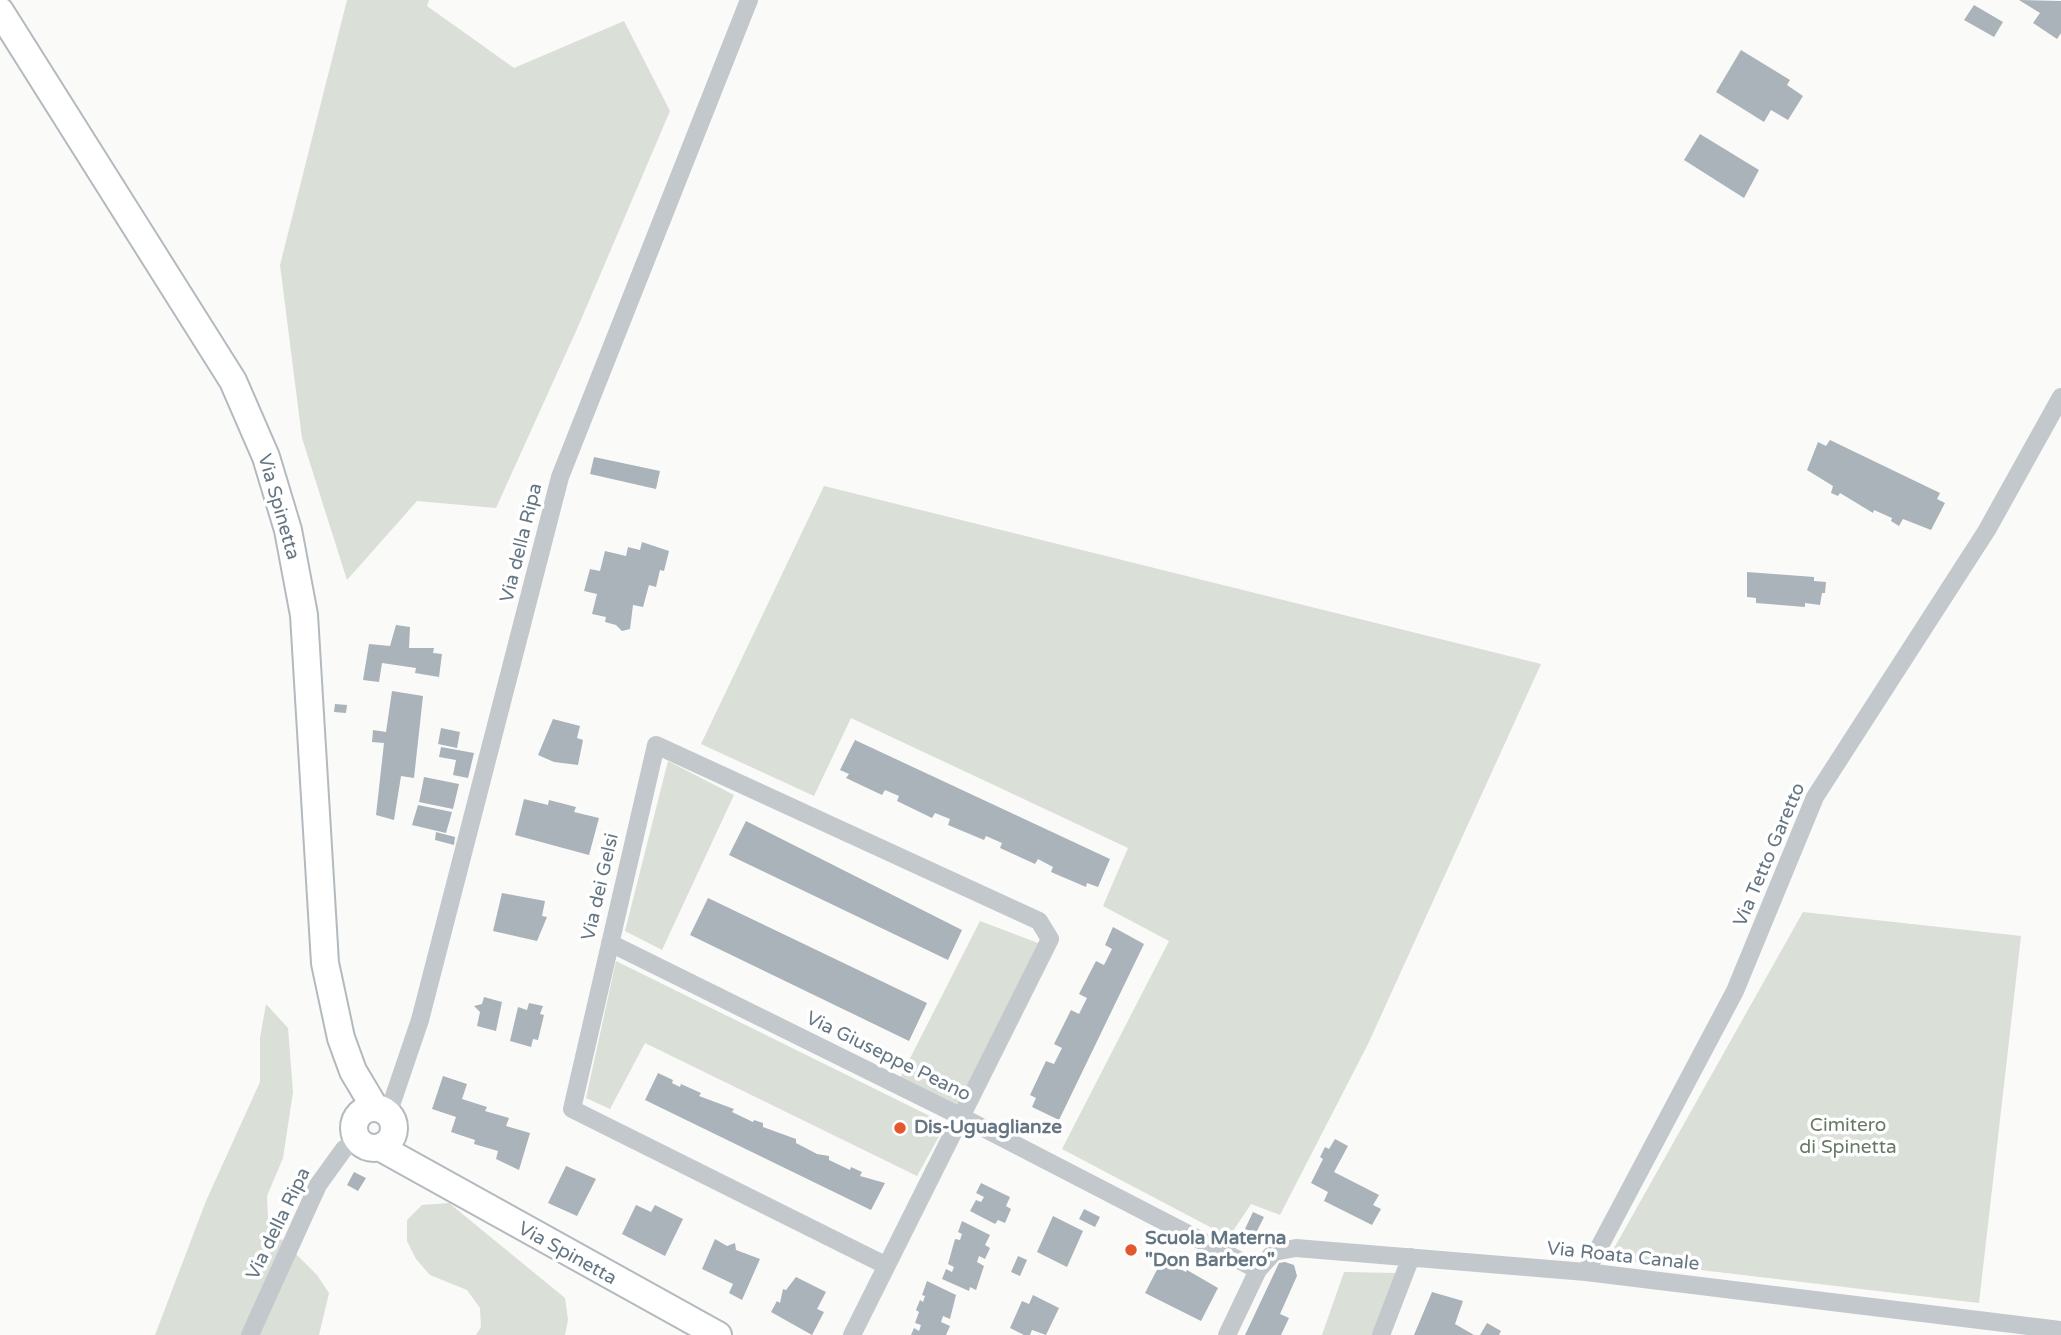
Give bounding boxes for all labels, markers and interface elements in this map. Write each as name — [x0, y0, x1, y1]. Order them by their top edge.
street label: Via Spinetta — [252, 451, 304, 563]
street label: Via della Ripa — [496, 481, 548, 605]
street label: Via Tetto Garetto — [1729, 780, 1811, 930]
street label: Via dei Gelsi — [578, 831, 624, 943]
street label: Via Giuseppe Peano — [802, 1007, 974, 1107]
park label: Cimitero di Spinetta — [1799, 1115, 1897, 1159]
place label: Dis-Uguaglianze — [914, 1117, 1062, 1139]
marker: Dis-Uguaglianze — [892, 1120, 908, 1136]
street label: Via della Ripa — [242, 1164, 316, 1284]
street label: Via Spinetta — [514, 1218, 620, 1290]
place label: Scuola Materna "Don Barbero" — [1145, 1228, 1287, 1272]
street label: Via Roata Canale — [1546, 1238, 1700, 1276]
marker: Scuola Materna "Don Barbero" — [1123, 1242, 1139, 1258]

